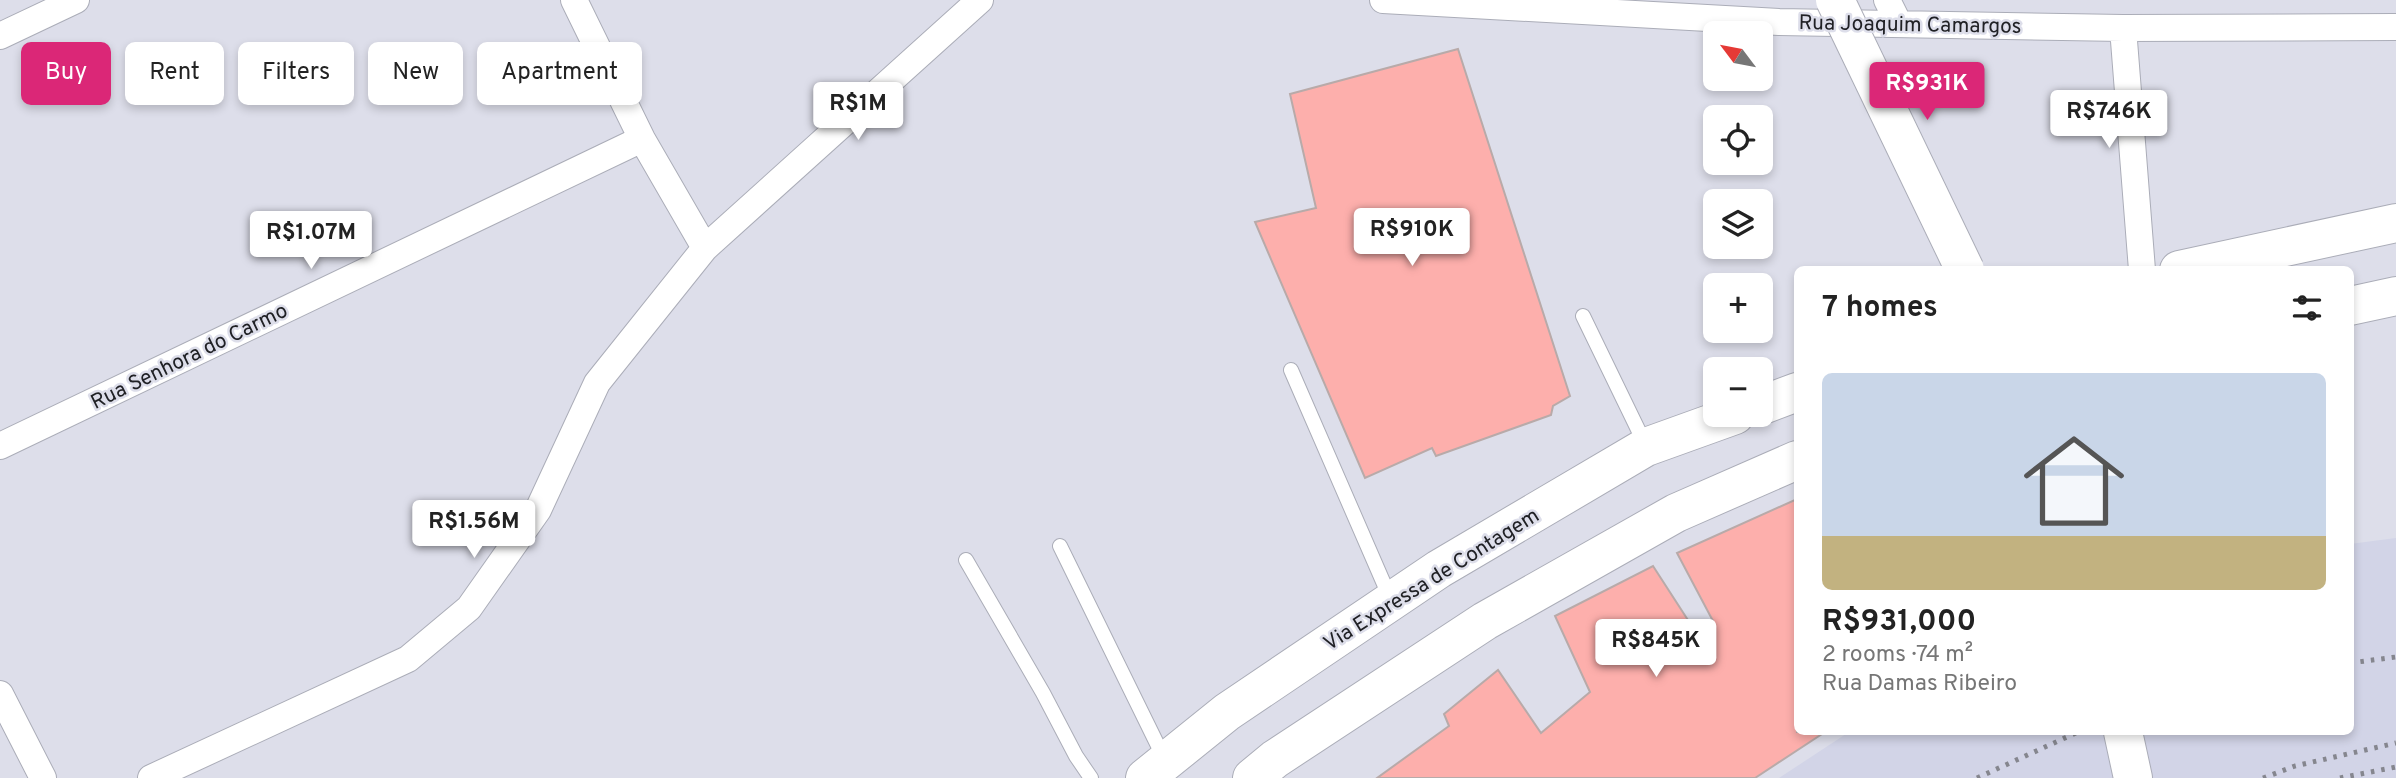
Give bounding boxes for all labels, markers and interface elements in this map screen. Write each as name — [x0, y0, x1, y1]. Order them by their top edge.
street label: Rua Joaquim Camargos — [1798, 10, 2022, 41]
north arrow — [1703, 21, 1773, 91]
map controls — [1703, 21, 1773, 427]
chip: Buy — [21, 42, 111, 105]
chip: Rent — [125, 42, 224, 105]
chip: Filters — [238, 42, 354, 105]
chip: New — [368, 42, 463, 105]
chip: Apartment — [477, 42, 642, 105]
pin: R$931K — [1870, 62, 1984, 122]
text: R$931K — [1885, 70, 1969, 99]
pin: R$1M — [817, 82, 899, 142]
text: R$1M — [829, 90, 887, 119]
pin: R$746K — [2052, 90, 2166, 150]
text: R$746K — [2066, 98, 2152, 127]
button: locate — [1703, 105, 1773, 175]
button: layers — [1703, 189, 1773, 259]
pin: R$910K — [1355, 208, 1469, 268]
pin: R$1.07M — [246, 212, 376, 271]
text: R$910K — [1370, 216, 1454, 245]
text: R$1.07M — [266, 219, 356, 248]
button: + — [1703, 273, 1773, 343]
icon: filters — [2288, 289, 2326, 327]
text: 7 homes — [1822, 290, 1938, 327]
street label: Rua Senhora do Carmo — [87, 298, 293, 417]
button: − — [1703, 357, 1773, 427]
icon: home — [2011, 418, 2137, 544]
pin: R$1.56M — [409, 500, 539, 560]
street label: Via Expressa de Contagem — [1319, 503, 1545, 658]
text: R$1.56M — [428, 508, 520, 537]
text: R$931,000 — [1822, 604, 1976, 641]
pin: R$845K — [1599, 620, 1713, 679]
text: R$845K — [1611, 627, 1701, 656]
text: 2 rooms · 74 m² — [1822, 641, 1973, 670]
text: Rua Damas Ribeiro — [1822, 670, 2017, 699]

